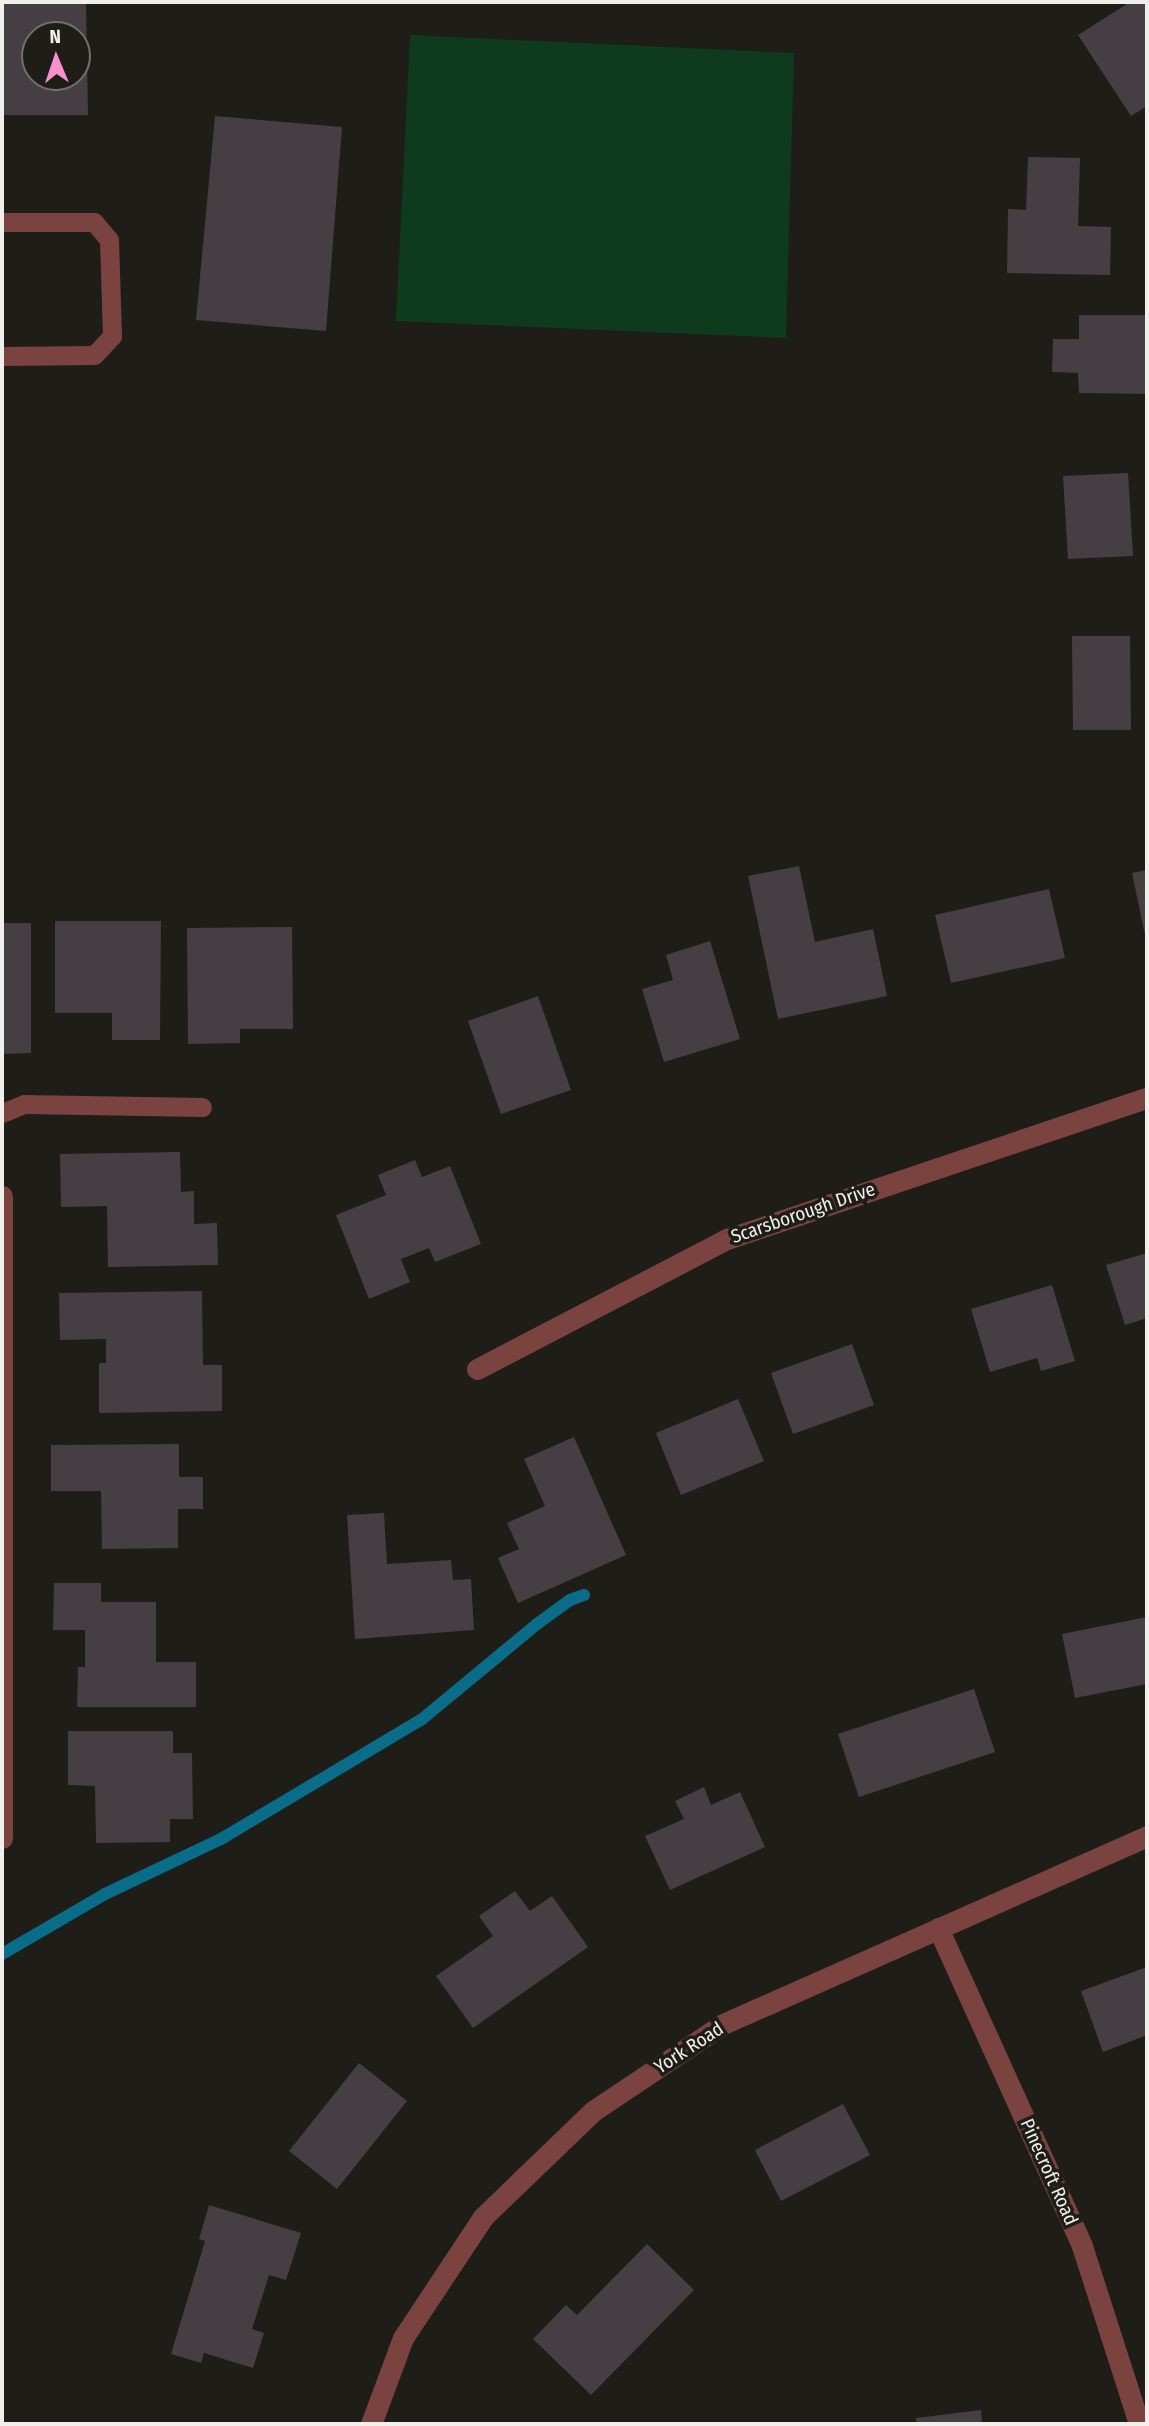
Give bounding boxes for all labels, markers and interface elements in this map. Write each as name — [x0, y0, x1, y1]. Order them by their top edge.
north arrow — [21, 21, 91, 91]
text: N — [49, 25, 61, 48]
street label: Scarsborough Drive — [728, 1178, 878, 1248]
street label: York Road — [650, 2017, 728, 2079]
street label: Pinecroft Road — [1015, 2115, 1083, 2229]

